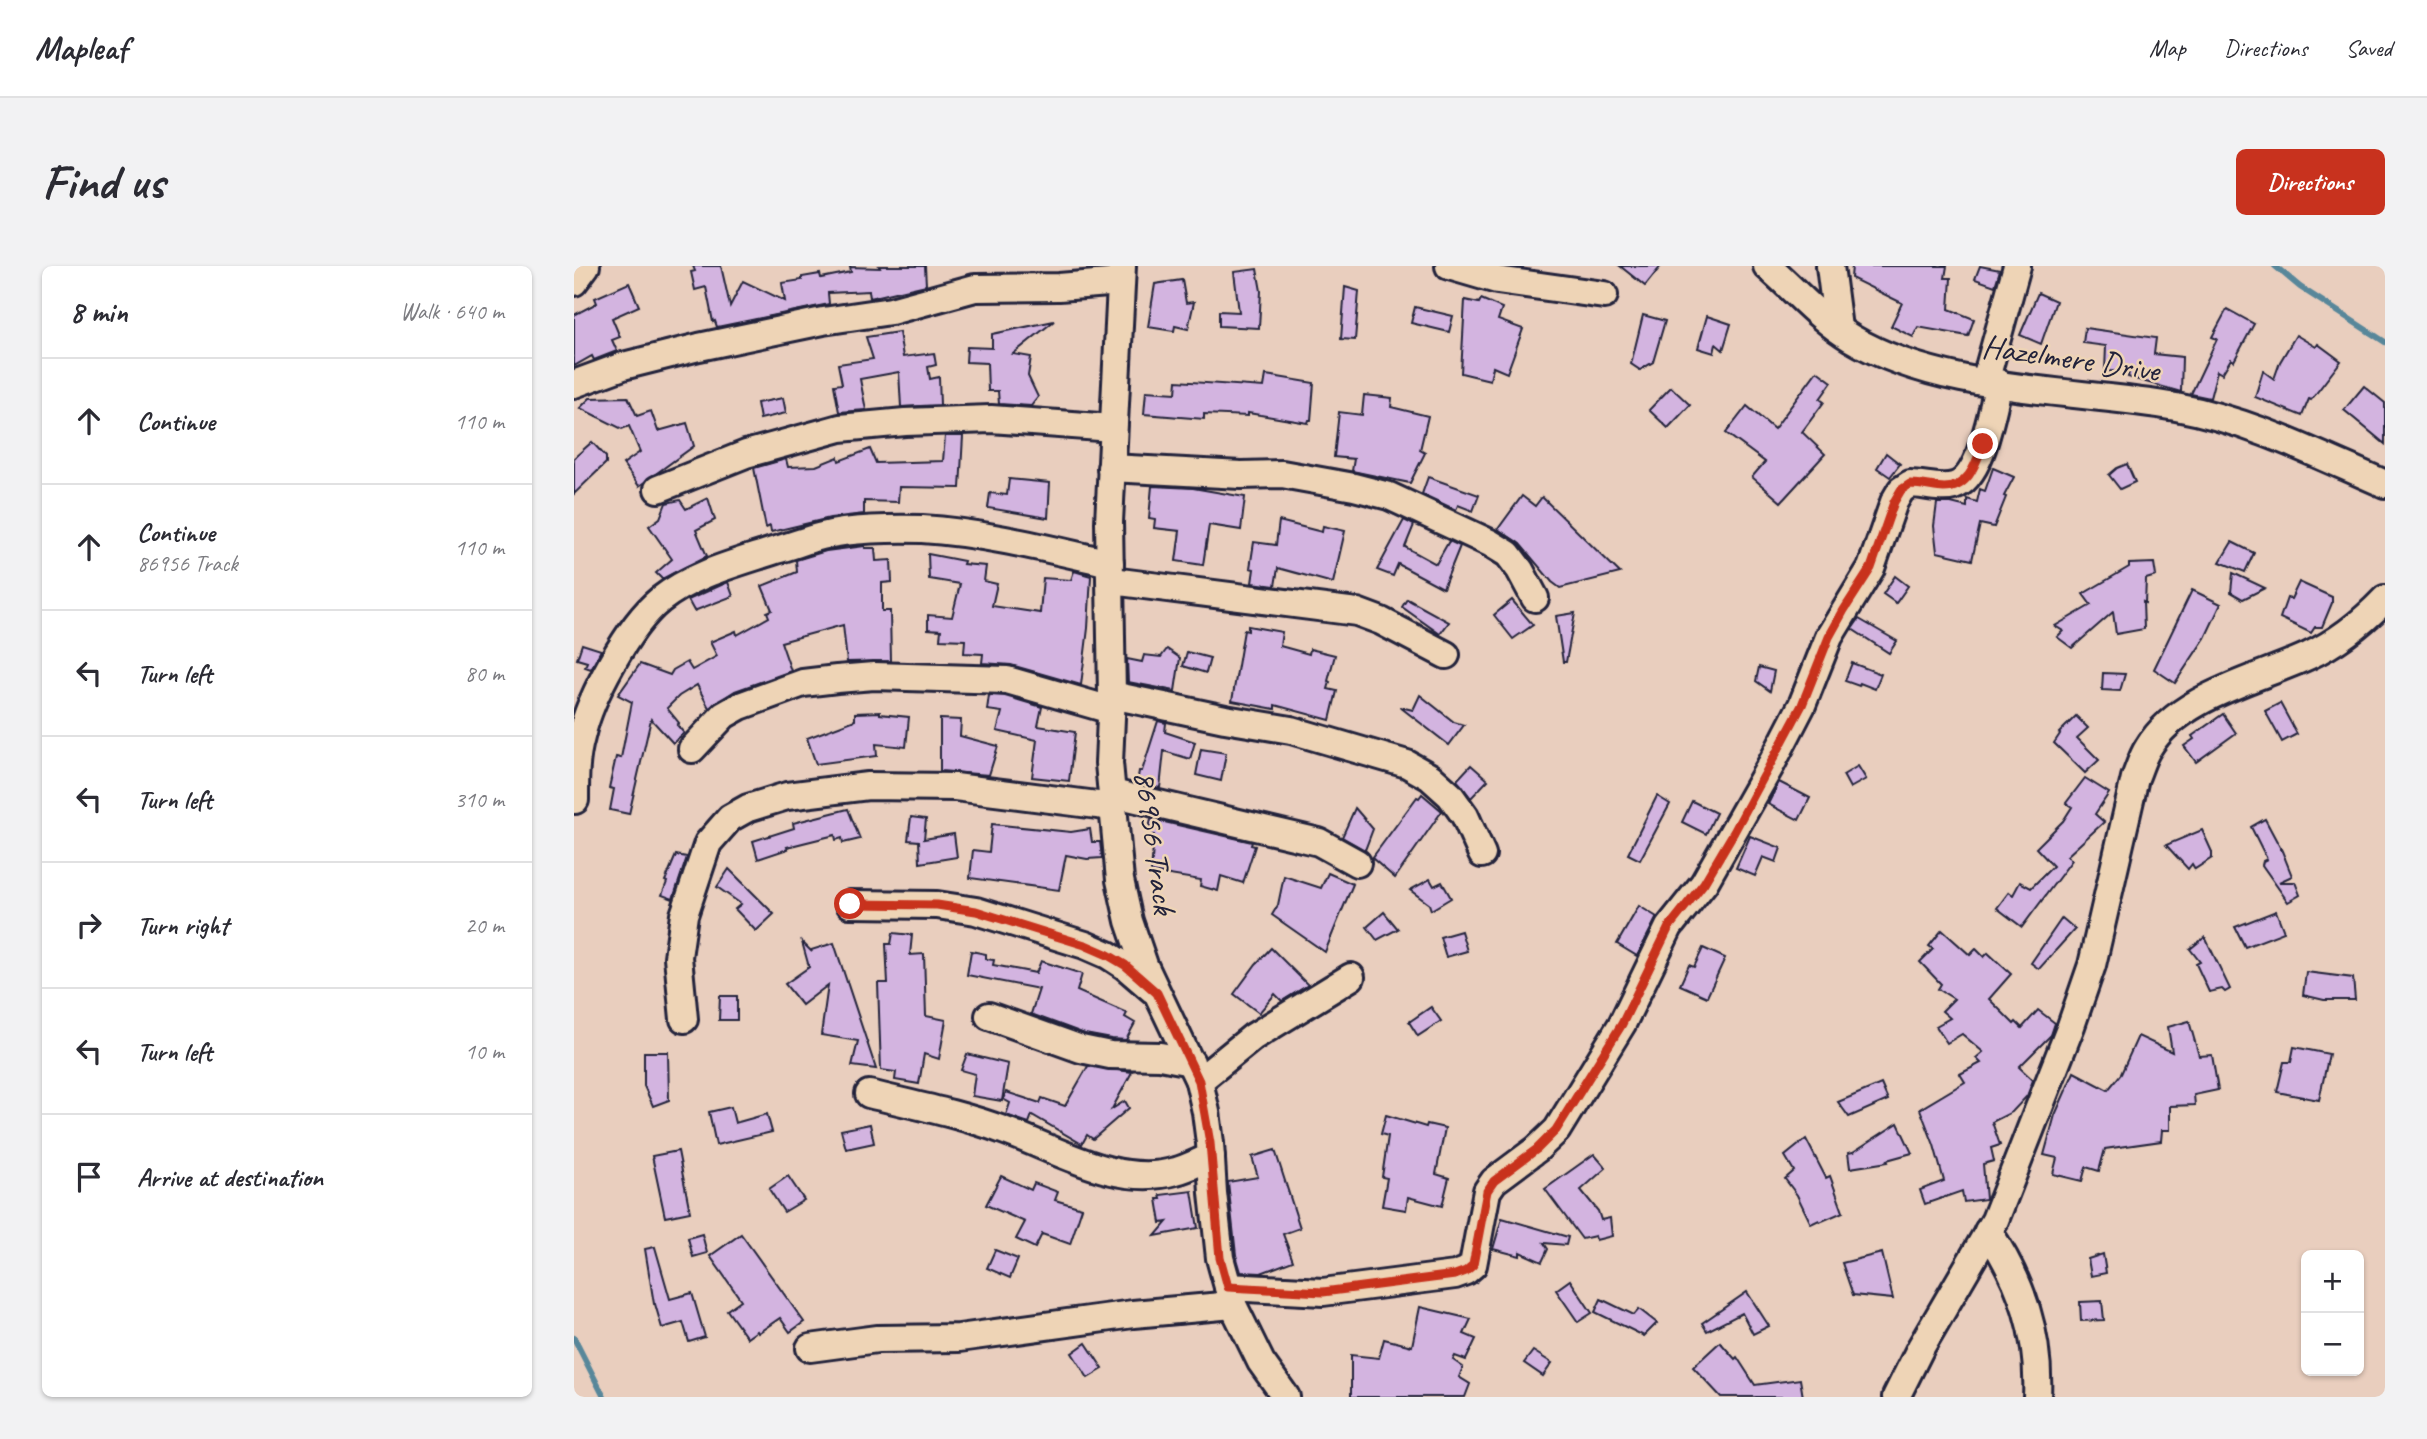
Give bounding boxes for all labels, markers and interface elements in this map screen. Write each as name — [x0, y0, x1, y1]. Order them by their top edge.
text: Mapleaf — [35, 27, 127, 69]
text: Map — [2149, 33, 2186, 63]
text: Directions — [2224, 33, 2307, 63]
text: Saved — [2345, 33, 2392, 63]
button: Directions — [2236, 149, 2385, 215]
text: Find us — [42, 151, 164, 213]
text: 8 min — [70, 293, 127, 331]
text: Walk · 640 m — [400, 297, 504, 326]
street label: Hazelmere Drive — [1980, 325, 2164, 392]
icon: ahead — [70, 402, 108, 440]
text: Continue — [137, 405, 215, 438]
text: 110 m — [455, 407, 504, 436]
route end — [1967, 428, 1998, 459]
text: Continue — [137, 516, 215, 549]
icon: ahead — [70, 528, 108, 566]
text: 110 m — [455, 533, 504, 562]
text: 86956 Track — [137, 549, 238, 578]
icon: left — [70, 654, 108, 692]
text: Turn left — [137, 657, 212, 690]
text: 80 m — [465, 659, 504, 688]
street label: 86956 Track — [1124, 768, 1186, 919]
icon: left — [70, 780, 108, 818]
text: Turn left — [137, 783, 212, 816]
text: 310 m — [455, 785, 504, 814]
route start — [834, 888, 865, 919]
icon: right — [70, 906, 108, 944]
text: Turn right — [137, 909, 228, 942]
text: 20 m — [465, 911, 504, 940]
icon: left — [70, 1032, 108, 1070]
text: Turn left — [137, 1035, 212, 1068]
text: 10 m — [465, 1037, 504, 1066]
icon: arrive — [70, 1158, 108, 1196]
text: Arrive at destination — [137, 1161, 323, 1194]
map controls — [2301, 1250, 2364, 1376]
button: + — [2301, 1250, 2364, 1313]
button: − — [2301, 1313, 2364, 1376]

